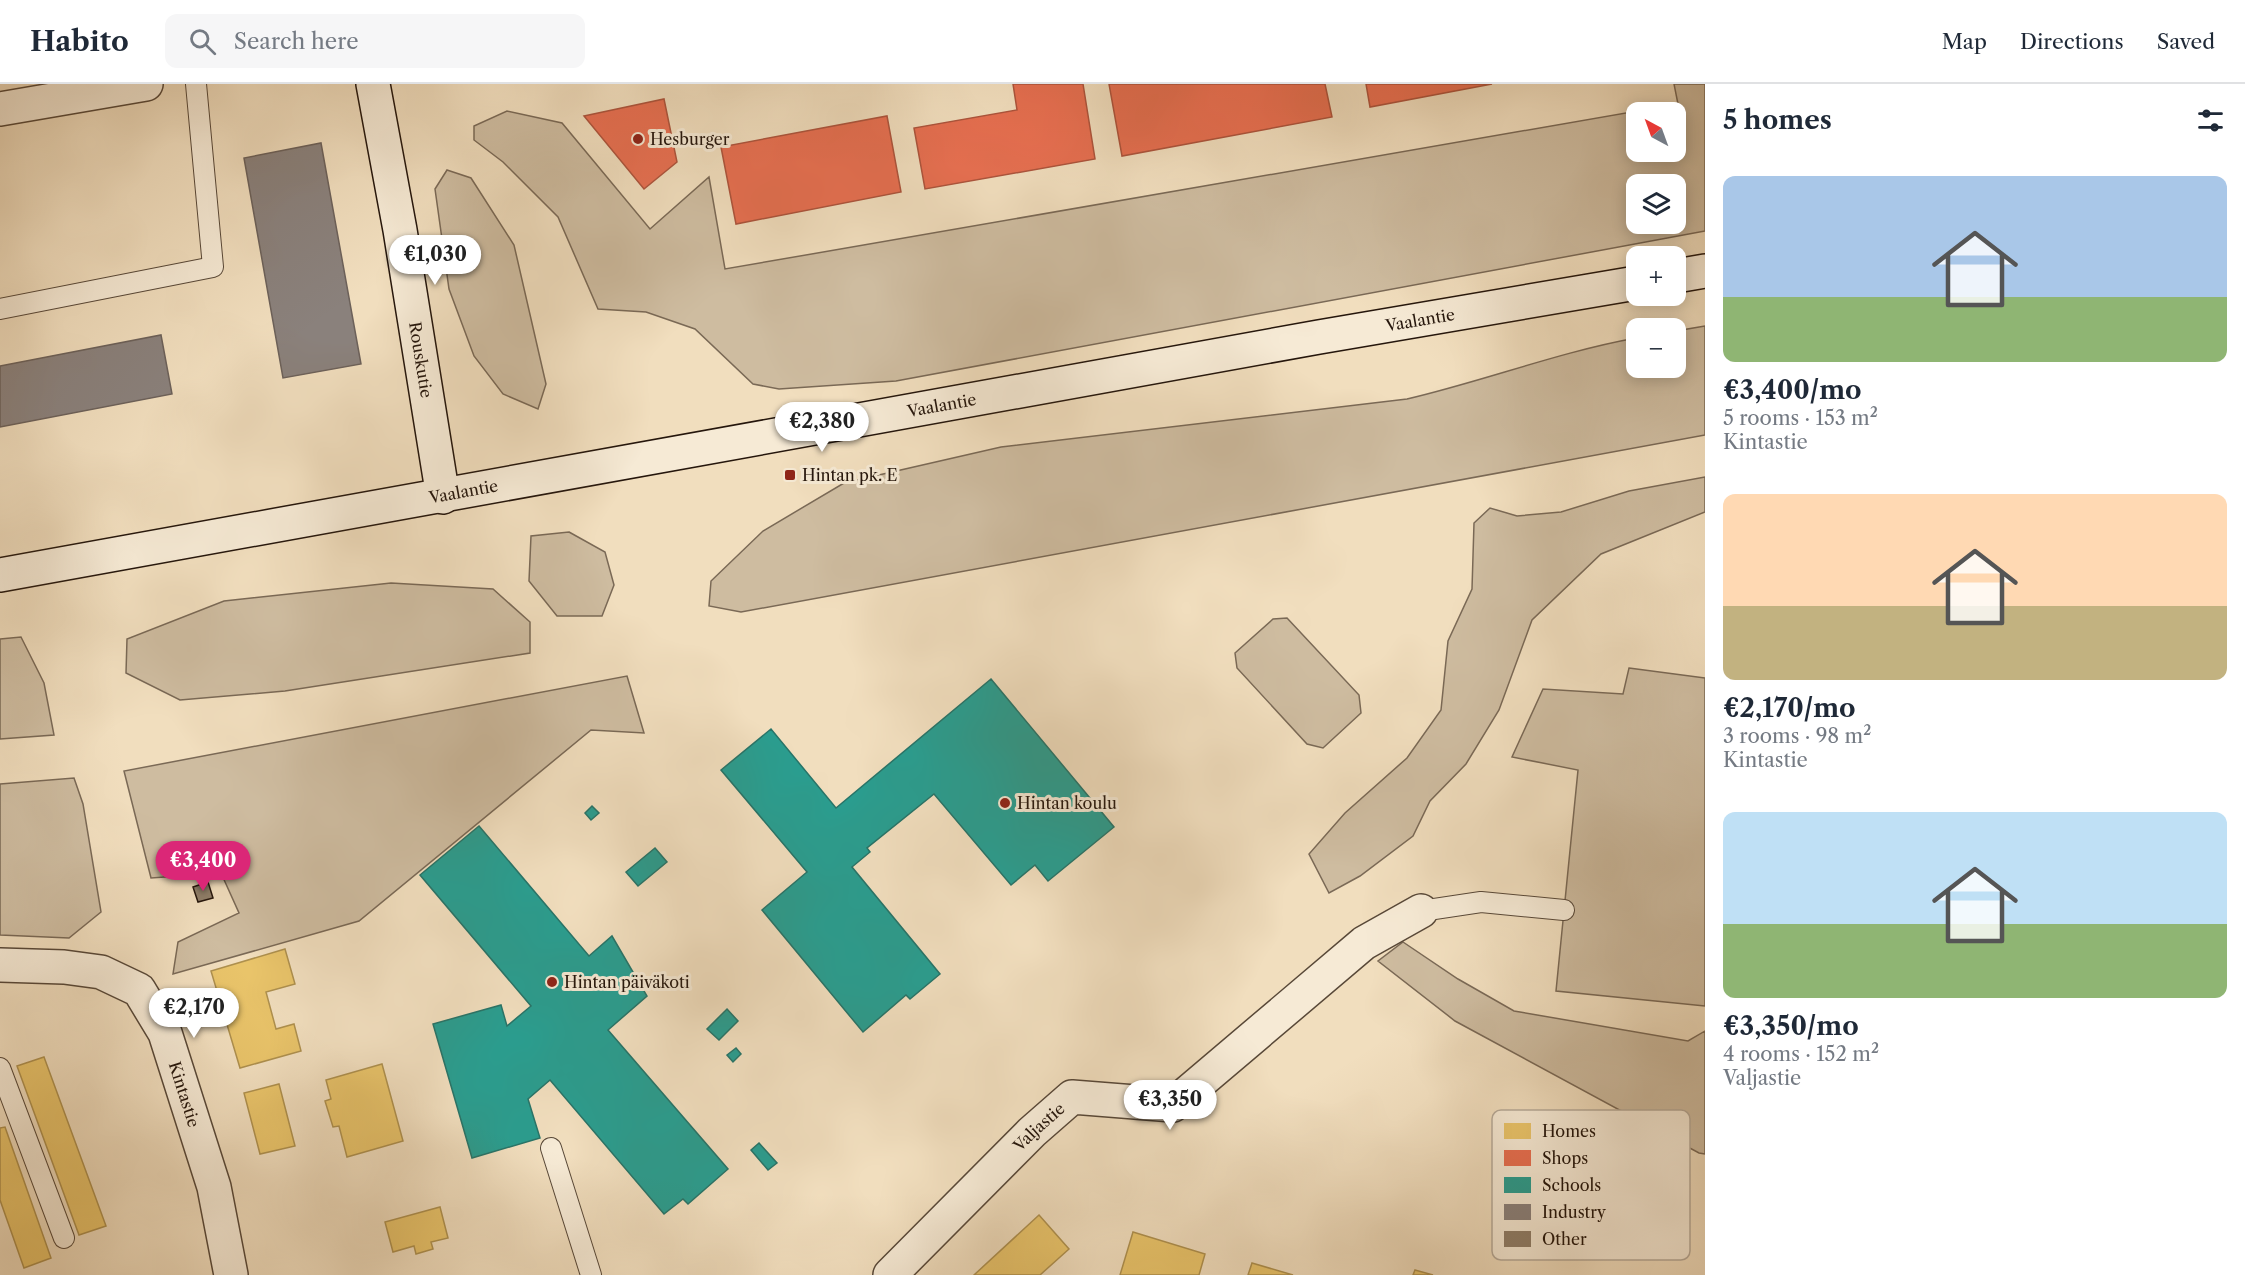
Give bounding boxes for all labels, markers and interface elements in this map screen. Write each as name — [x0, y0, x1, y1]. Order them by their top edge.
search box — [165, 14, 585, 68]
text: Habito — [30, 24, 129, 58]
icon: search — [186, 25, 219, 58]
text: Search here — [234, 28, 358, 55]
text: Map — [1942, 29, 1987, 54]
text: Directions — [2020, 29, 2124, 54]
text: Saved — [2157, 29, 2215, 54]
north arrow — [1626, 102, 1686, 162]
map controls — [1626, 102, 1686, 378]
text: 5 homes — [1723, 104, 1832, 136]
icon: filters — [2194, 104, 2227, 137]
place label: Hesburger — [650, 129, 730, 149]
marker: Hesburger — [631, 132, 645, 146]
button: layers — [1626, 174, 1686, 234]
icon: home — [1921, 215, 2029, 323]
pin: €1,030 — [386, 235, 484, 286]
text: €1,030 — [403, 242, 467, 266]
button: + — [1626, 246, 1686, 306]
street label: Vaalantie — [1383, 304, 1456, 336]
button: − — [1626, 318, 1686, 378]
street label: Rouskutie — [405, 320, 437, 399]
text: €3,400/mo — [1723, 374, 1862, 406]
street label: Vaalantie — [905, 389, 978, 421]
pin: €2,380 — [773, 402, 871, 453]
text: 5 rooms · 153 m² — [1723, 406, 1878, 430]
text: €2,380 — [789, 409, 855, 433]
text: Kintastie — [1723, 430, 1808, 454]
place label: Hintan pk. E — [802, 465, 898, 485]
marker: Hintan pk. E — [783, 468, 797, 482]
street label: Vaalantie — [426, 475, 500, 508]
icon: home — [1921, 533, 2029, 641]
text: €2,170/mo — [1723, 692, 1856, 724]
text: 3 rooms · 98 m² — [1723, 724, 1871, 748]
text: Kintastie — [1723, 748, 1808, 772]
place label: Hintan koulu — [1017, 793, 1117, 813]
marker: Hintan koulu — [998, 796, 1012, 810]
pin: €3,400 — [154, 841, 252, 892]
text: €3,400 — [170, 848, 236, 872]
icon: home — [1921, 851, 2029, 959]
place label: Hintan päiväkoti — [564, 972, 690, 992]
marker: Hintan päiväkoti — [545, 975, 559, 989]
pin: €2,170 — [145, 988, 243, 1039]
text: €2,170 — [163, 995, 225, 1019]
text: €3,350/mo — [1723, 1010, 1859, 1042]
text: 4 rooms · 152 m² — [1723, 1042, 1879, 1066]
street label: Kintastie — [165, 1059, 204, 1130]
text: Valjastie — [1723, 1066, 1801, 1090]
pin: €3,350 — [1121, 1080, 1219, 1131]
text: €3,350 — [1138, 1087, 1202, 1111]
street label: Valjastie — [1008, 1098, 1069, 1156]
legend — [1492, 1110, 1690, 1260]
text: Homes — [1542, 1121, 1596, 1141]
text: Shops — [1542, 1148, 1588, 1168]
text: Schools — [1542, 1175, 1601, 1195]
text: Industry — [1542, 1202, 1607, 1222]
text: Other — [1542, 1229, 1587, 1249]

